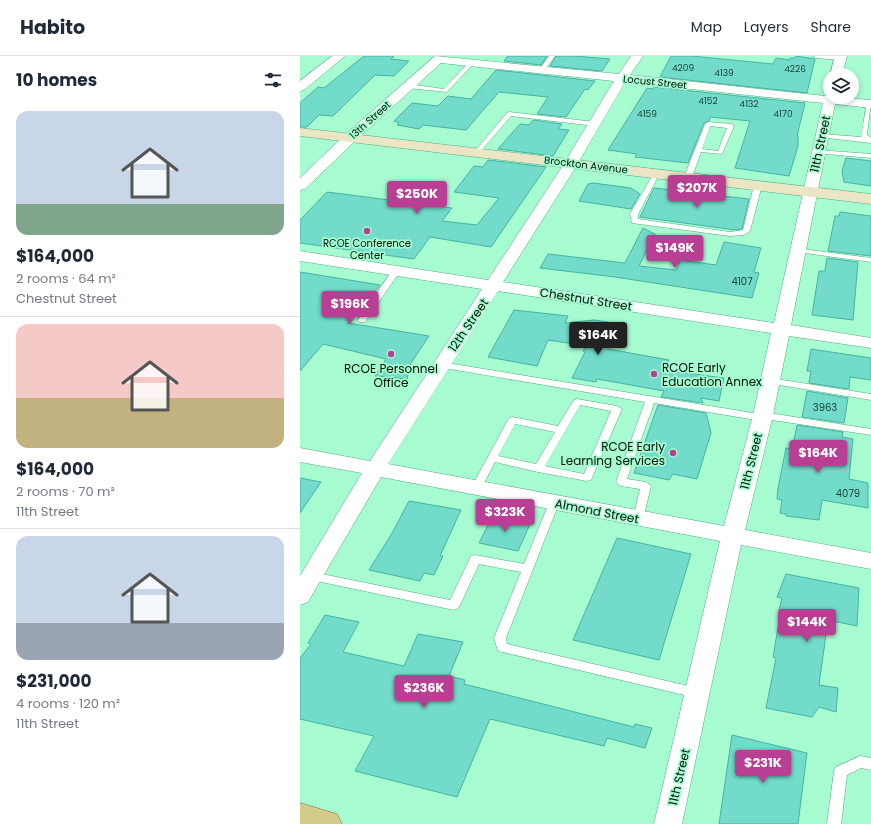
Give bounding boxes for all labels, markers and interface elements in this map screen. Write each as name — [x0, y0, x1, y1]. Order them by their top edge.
text: Habito — [20, 14, 85, 41]
text: Map — [691, 17, 722, 37]
text: Layers — [744, 17, 788, 37]
text: Share — [810, 17, 851, 37]
house number: 4209 — [672, 62, 694, 74]
house number: 4226 — [784, 63, 806, 75]
house number: 4139 — [714, 67, 734, 79]
text: 10 homes — [16, 68, 97, 92]
map controls — [823, 68, 859, 104]
button: layers — [823, 68, 859, 104]
icon: filters — [262, 69, 284, 91]
street label: Locust Street — [622, 71, 688, 93]
house number: 4152 — [698, 95, 718, 107]
street label: 13th Street — [346, 97, 394, 143]
house number: 4132 — [739, 98, 759, 110]
house number: 4159 — [637, 108, 657, 120]
house number: 4170 — [773, 108, 793, 120]
street label: 11th Street — [806, 114, 834, 174]
icon: home — [114, 137, 186, 209]
street label: Brockton Avenue — [543, 152, 629, 178]
pin: $207K — [669, 175, 725, 209]
text: $207K — [677, 178, 717, 197]
pin: $250K — [389, 181, 445, 215]
text: $250K — [396, 184, 438, 203]
marker: RCOE Conference Center — [362, 226, 372, 236]
pin: $149K — [647, 235, 703, 269]
place label: RCOE Conference Center — [323, 236, 411, 263]
text: $149K — [655, 238, 695, 257]
text: $164,000 — [16, 244, 94, 268]
text: 2 rooms · 64 m² — [16, 269, 116, 288]
house number: 4107 — [731, 274, 753, 289]
street label: Chestnut Street — [539, 283, 633, 315]
text: Chestnut Street — [16, 289, 117, 308]
pin: $196K — [322, 291, 378, 325]
text: $196K — [331, 294, 369, 313]
street label: 12th Street — [444, 295, 492, 355]
pin: $164K — [570, 322, 626, 356]
text: $164K — [578, 325, 618, 344]
marker: RCOE Personnel Office — [386, 349, 396, 359]
icon: home — [114, 350, 186, 422]
place label: RCOE Early Education Annex — [662, 359, 762, 390]
place label: RCOE Personnel Office — [344, 360, 438, 391]
marker: RCOE Early Education Annex — [649, 369, 659, 379]
house number: 3963 — [813, 400, 837, 415]
street label: 11th Street — [736, 431, 766, 491]
place label: RCOE Early Learning Services — [561, 438, 665, 469]
pin: $164K — [790, 440, 846, 474]
text: $164K — [798, 443, 838, 462]
marker: RCOE Early Learning Services — [668, 448, 678, 458]
text: $164,000 — [16, 457, 94, 481]
text: 2 rooms · 70 m² — [16, 482, 115, 501]
house number: 4079 — [836, 486, 860, 501]
street label: Almond Street — [554, 495, 640, 527]
pin: $323K — [477, 499, 533, 533]
text: 11th Street — [16, 502, 79, 521]
text: $323K — [485, 502, 525, 521]
icon: home — [114, 562, 186, 634]
pin: $144K — [779, 609, 835, 643]
text: $144K — [787, 612, 827, 631]
text: $231,000 — [16, 669, 92, 693]
pin: $236K — [396, 675, 452, 709]
text: $236K — [403, 678, 445, 697]
text: 4 rooms · 120 m² — [16, 694, 120, 713]
text: 11th Street — [16, 714, 79, 733]
street label: 11th Street — [664, 747, 694, 807]
pin: $231K — [735, 750, 791, 784]
text: $231K — [744, 753, 782, 772]

